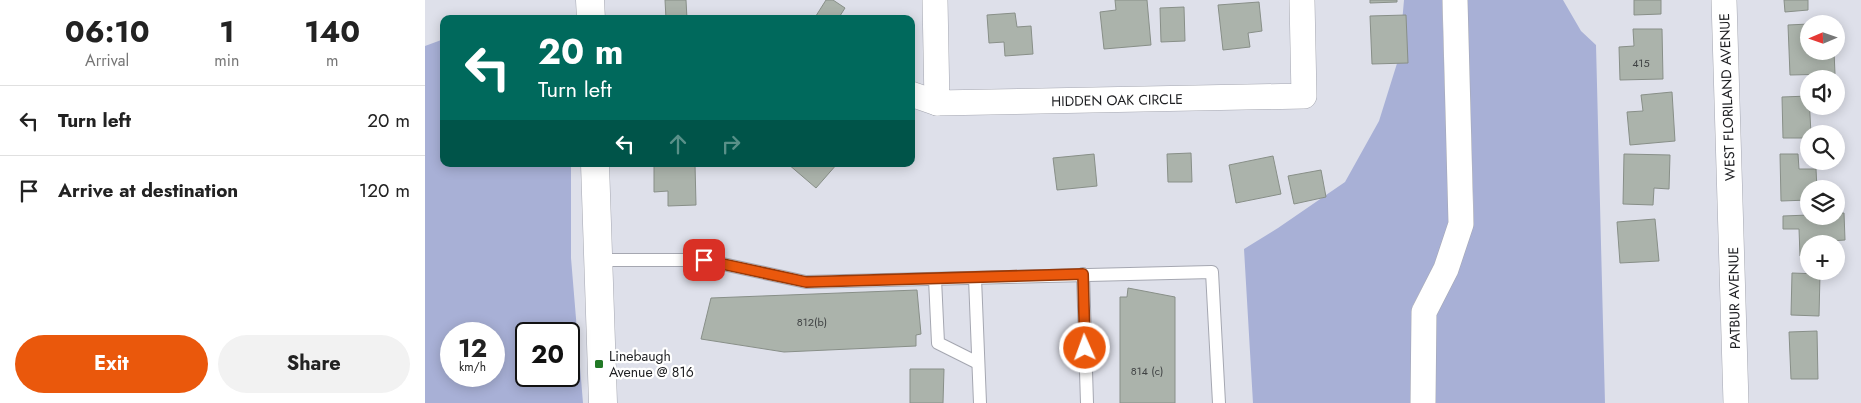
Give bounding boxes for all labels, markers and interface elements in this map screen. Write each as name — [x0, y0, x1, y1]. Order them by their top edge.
text: 06:10 — [65, 10, 150, 53]
text: 1 — [219, 10, 234, 53]
text: 140 — [304, 10, 360, 53]
street label: WEST FLORILAND AVENUE — [1714, 13, 1740, 181]
north arrow — [1800, 15, 1845, 60]
map controls — [1800, 15, 1845, 280]
text: 20 m — [538, 27, 623, 77]
icon: left — [455, 35, 520, 100]
text: Arrival — [85, 49, 129, 72]
text: min — [214, 49, 239, 72]
text: m — [326, 49, 338, 72]
house number: 415 — [1632, 55, 1650, 71]
button: sound — [1800, 70, 1845, 115]
text: Turn left — [538, 73, 612, 105]
street label: HIDDEN OAK CIRCLE — [1051, 89, 1183, 111]
icon: left — [15, 107, 43, 135]
text: Turn left — [58, 107, 131, 134]
text: 20 m — [367, 107, 410, 134]
button: search — [1800, 125, 1845, 170]
icon: left — [611, 130, 639, 158]
icon: ahead — [664, 130, 692, 158]
icon: right — [717, 130, 745, 158]
icon: arrive — [15, 177, 43, 205]
text: Arrive at destination — [58, 177, 238, 204]
text: 120 m — [359, 177, 410, 204]
button: layers — [1800, 180, 1845, 225]
button: + — [1800, 235, 1845, 280]
pin — [683, 239, 725, 281]
icon: arrive — [690, 246, 718, 274]
street label: PATBUR AVENUE — [1723, 247, 1745, 349]
house number: 812(b) — [797, 314, 827, 330]
position arrow — [1058, 321, 1110, 373]
speed limit sign: 20 — [515, 322, 580, 387]
text: 12 — [458, 330, 487, 366]
button: Exit — [15, 335, 208, 393]
button: Share — [218, 335, 410, 393]
place label: Linebaugh Avenue @ 816 — [609, 346, 694, 382]
text: km/h — [459, 358, 486, 376]
marker: Linebaugh Avenue @ 816 — [593, 358, 605, 370]
house number: 814 (c) — [1131, 363, 1163, 379]

